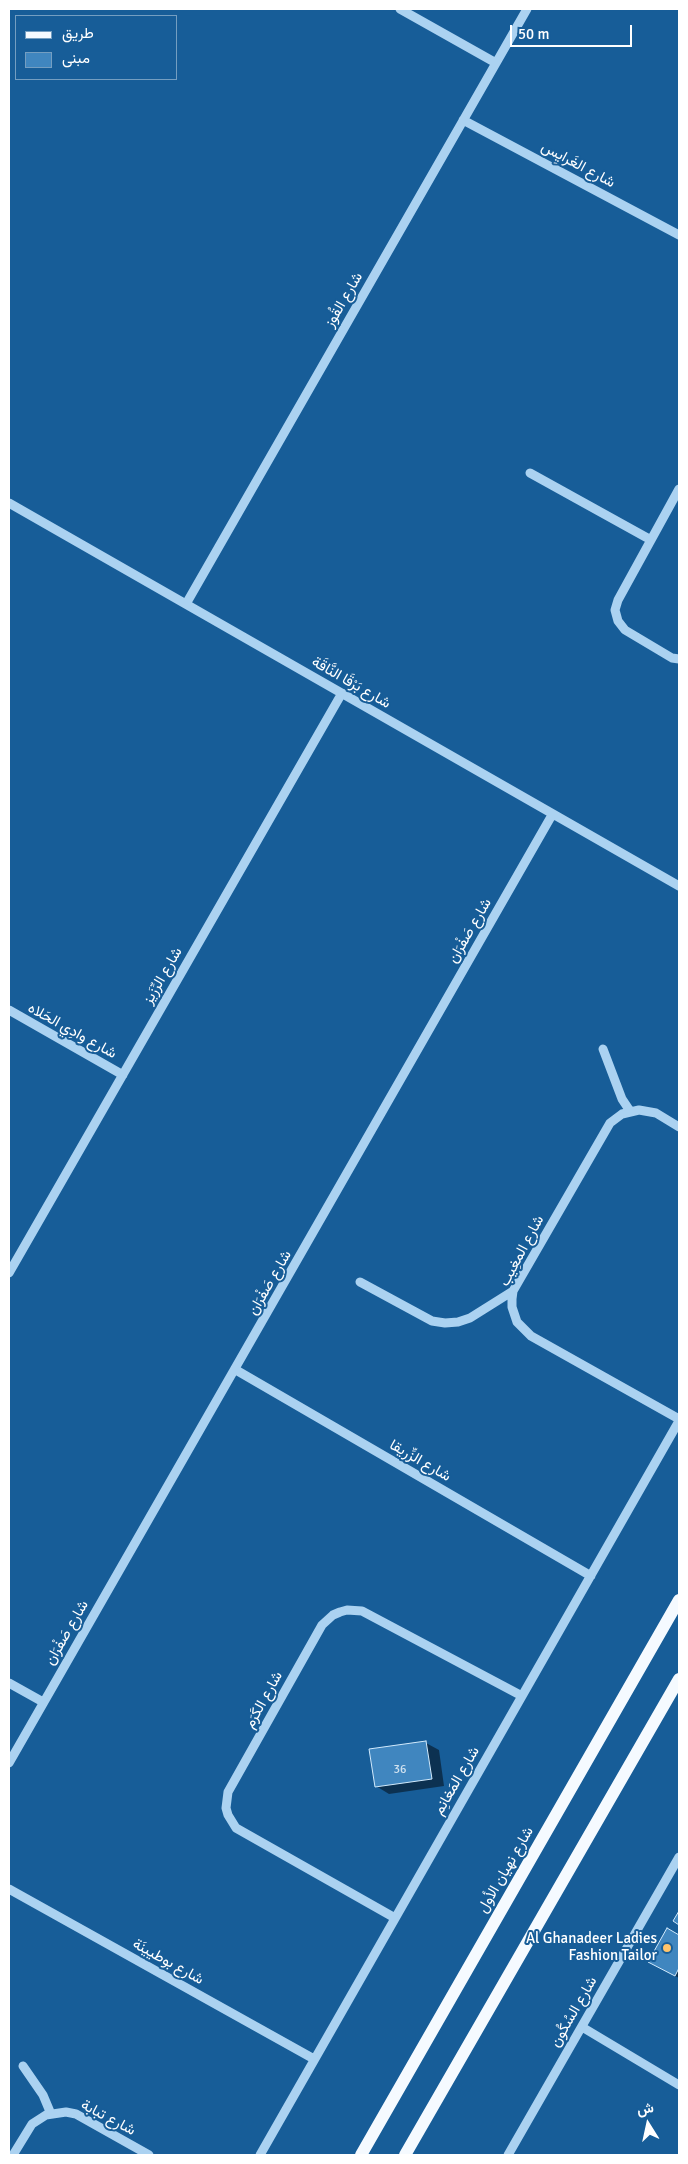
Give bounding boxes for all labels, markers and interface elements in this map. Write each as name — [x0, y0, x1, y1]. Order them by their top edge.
legend — [15, 15, 178, 80]
scale bar — [513, 15, 636, 47]
text: طريق — [62, 24, 94, 42]
text: 50 m — [518, 25, 549, 43]
text: مبنى — [62, 49, 90, 67]
street label: شارع الغَرايِس — [538, 138, 618, 192]
street label: شارع القُوز — [321, 269, 367, 331]
street label: شارع بَرْقَا النَّاقَة — [308, 653, 394, 713]
street label: شارع صَفْرَان — [444, 895, 496, 967]
street label: شارع الرِّزَيز — [139, 944, 187, 1008]
street label: شارع وادِي الحَلاه — [24, 999, 120, 1063]
street label: شارع المغِيب — [496, 1212, 548, 1290]
street label: شارع صَفْرَان — [244, 1247, 296, 1319]
street label: شارع الزِّريقا — [386, 1436, 454, 1486]
street label: شارع صَفْرَان — [41, 1597, 93, 1669]
street label: شارع الكَرَم — [241, 1668, 287, 1732]
street label: شارع المَغانِم — [430, 1744, 484, 1818]
house number: 36 — [394, 1763, 406, 1777]
street label: شارع نهيان الأول — [474, 1824, 538, 1916]
place label: Al Ghanadeer Ladies Fashion Tailor — [526, 1930, 657, 1965]
street label: شارع بوطيينَة — [129, 1935, 207, 1989]
marker: Al Ghanadeer Ladies Fashion Tailor — [661, 1942, 673, 1954]
street label: شارع السُكُون — [547, 1974, 601, 2050]
street label: شارع تبابة — [78, 2096, 138, 2140]
north arrow — [623, 2099, 673, 2149]
text: ش — [636, 2099, 655, 2119]

